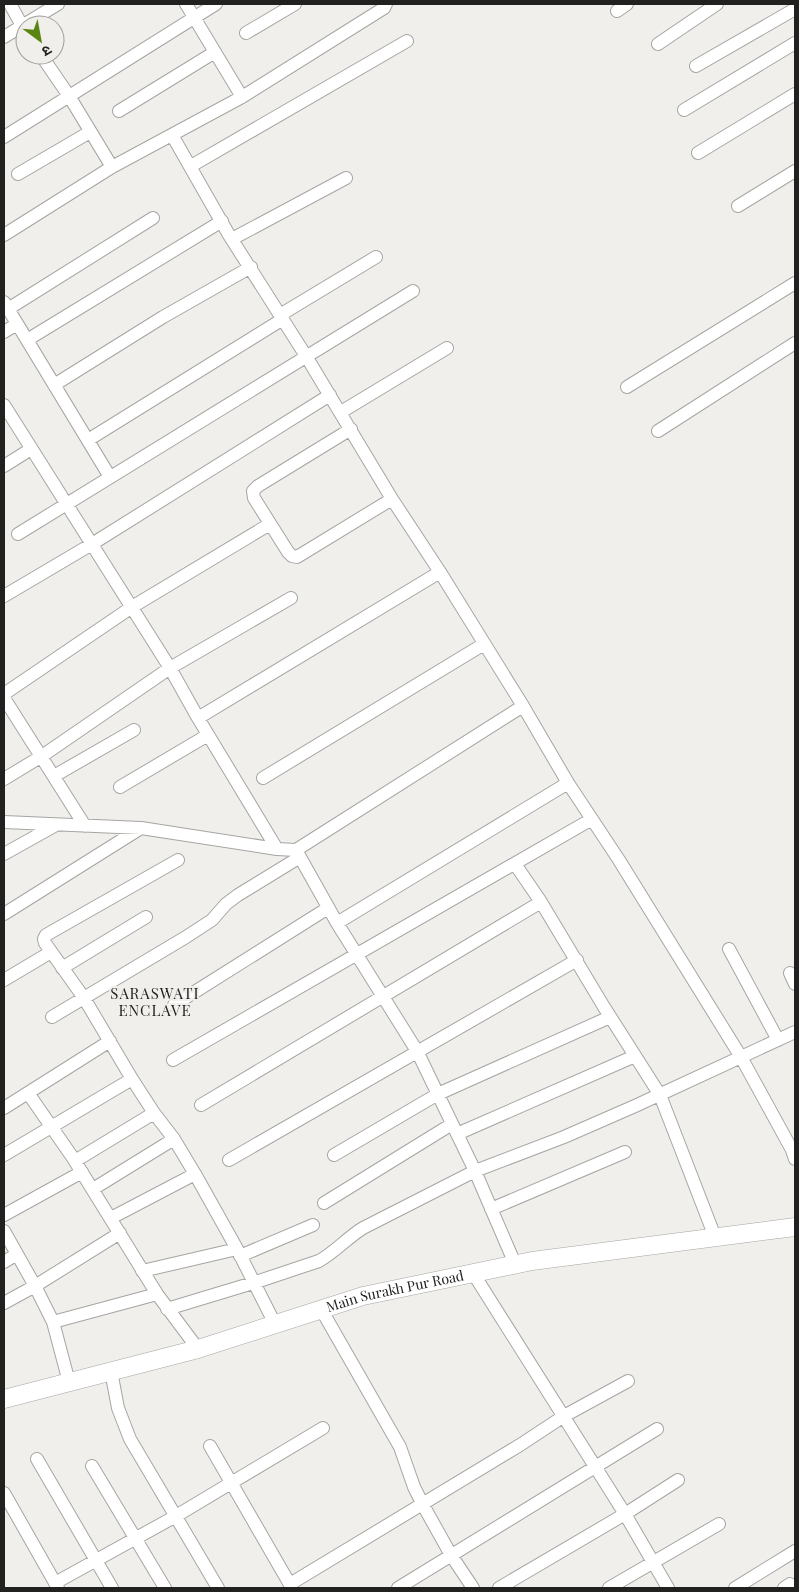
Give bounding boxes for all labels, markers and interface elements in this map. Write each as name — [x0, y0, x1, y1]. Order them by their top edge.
north arrow — [15, 15, 65, 65]
text: उ — [38, 41, 56, 62]
district label: SARASWATI ENCLAVE — [110, 983, 200, 1020]
street label: Main Surakh Pur Road — [324, 1265, 465, 1316]

